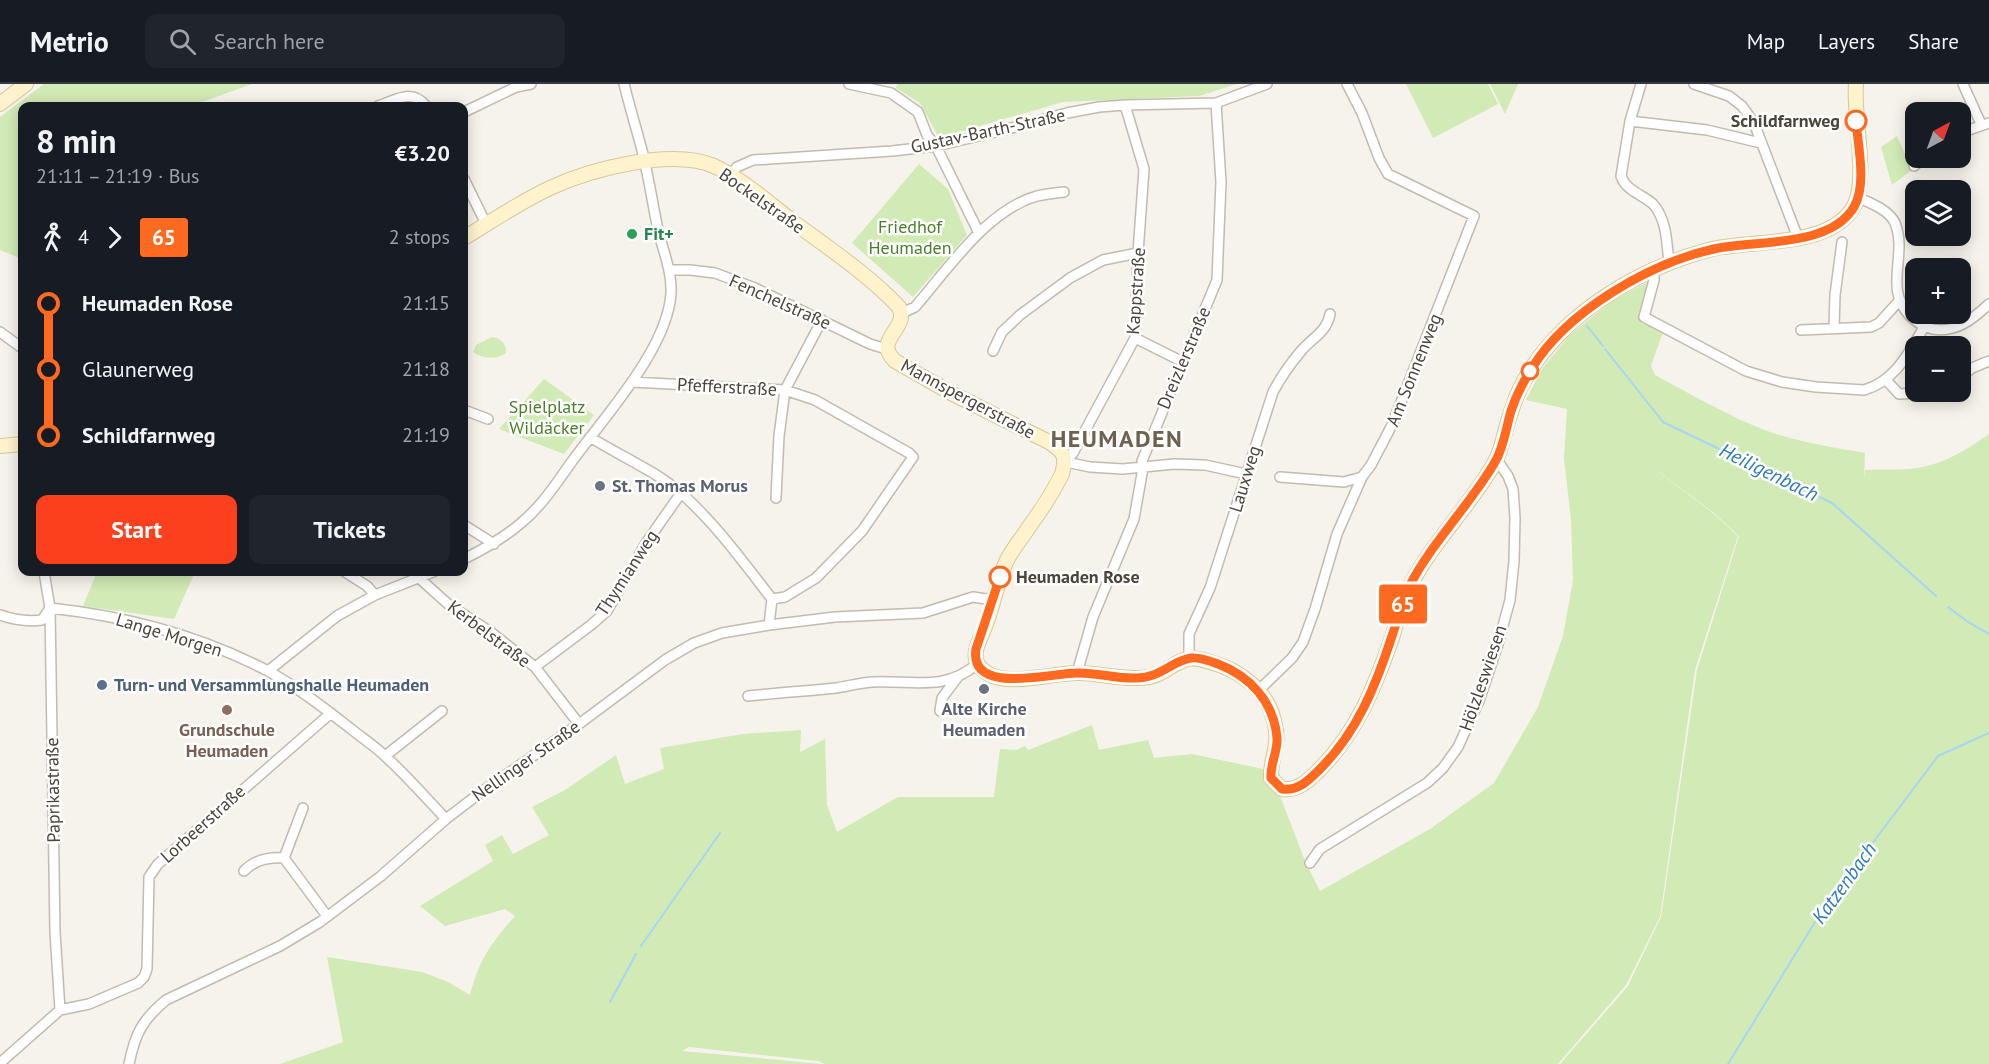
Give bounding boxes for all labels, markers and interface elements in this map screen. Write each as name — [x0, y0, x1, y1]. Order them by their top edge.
search box — [145, 14, 565, 68]
text: Metrio — [30, 23, 109, 60]
icon: search — [166, 25, 199, 58]
text: Search here — [214, 27, 325, 55]
text: Map — [1747, 28, 1785, 55]
text: Layers — [1818, 28, 1875, 55]
text: Share — [1908, 28, 1959, 55]
north arrow — [1905, 102, 1971, 168]
map controls — [1905, 102, 1971, 402]
street label: Gustav-Barth-Straße — [908, 103, 1067, 158]
place label: Schildfarnweg — [1731, 109, 1840, 132]
marker: Schildfarnweg — [1845, 110, 1867, 132]
text: 8 min — [36, 119, 117, 162]
text: €3.20 — [395, 139, 450, 167]
text: 21:11 – 21:19 · Bus — [36, 163, 200, 189]
street label: Bockelstraße — [715, 163, 810, 239]
button: layers — [1905, 180, 1971, 246]
park label: Friedhof Heumaden — [868, 215, 952, 259]
icon: walk — [36, 221, 69, 254]
icon: forward — [98, 221, 131, 254]
place label: Fit+ — [644, 222, 674, 245]
text: 4 — [78, 224, 89, 250]
text: 65 — [152, 224, 176, 251]
text: 2 stops — [389, 224, 450, 250]
marker: Fit+ — [625, 227, 639, 241]
street label: Kappstraße — [1121, 247, 1150, 335]
button: + — [1905, 258, 1971, 324]
street label: Fenchelstraße — [726, 269, 835, 334]
text: Heumaden Rose — [82, 289, 233, 317]
text: 21:15 — [402, 290, 450, 316]
street label: Dreizlerstraße — [1152, 303, 1215, 412]
street label: Am Sonnenweg — [1380, 310, 1447, 430]
button: − — [1905, 336, 1971, 402]
street label: Mannspergerstraße — [897, 353, 1039, 444]
text: Glaunerweg — [82, 355, 194, 383]
text: 21:18 — [402, 356, 450, 382]
unlabelled marker — [1521, 362, 1539, 380]
street label: Pfefferstraße — [677, 372, 777, 401]
park label: Spielplatz Wildäcker — [509, 395, 585, 439]
text: Schildfarnweg — [82, 421, 216, 449]
text: 21:19 — [402, 422, 450, 448]
district label: HEUMADEN — [1051, 423, 1183, 454]
water label: Heiligenbach — [1715, 437, 1823, 507]
street label: Lauxweg — [1224, 443, 1266, 515]
place label: St. Thomas Morus — [612, 474, 748, 497]
marker: St. Thomas Morus — [593, 479, 607, 493]
button: Start — [36, 495, 237, 564]
button: Tickets — [249, 495, 450, 564]
street label: Thymianweg — [590, 525, 663, 620]
place label: Heumaden Rose — [1016, 565, 1140, 588]
marker: Heumaden Rose — [989, 566, 1011, 588]
line badge: 65 — [1376, 584, 1430, 624]
text: 65 — [1391, 591, 1415, 618]
street label: Kerbelstraße — [443, 595, 535, 672]
street label: Lange Morgen — [113, 607, 225, 662]
street label: Hölzleswiesen — [1454, 622, 1511, 734]
place label: Turn- und Versammlungshalle Heumaden — [114, 673, 429, 696]
marker: Turn- und Versammlungshalle Heumaden — [95, 678, 109, 692]
marker: Alte Kirche Heumaden — [977, 682, 991, 696]
place label: Alte Kirche Heumaden — [941, 697, 1027, 741]
marker: Grundschule Heumaden — [220, 703, 234, 717]
street label: Nellinger Straße — [467, 715, 584, 806]
place label: Grundschule Heumaden — [179, 718, 275, 762]
street label: Paprikastraße — [40, 737, 65, 843]
street label: Lorbeerstraße — [155, 779, 250, 868]
water label: Katzenbach — [1806, 837, 1882, 929]

